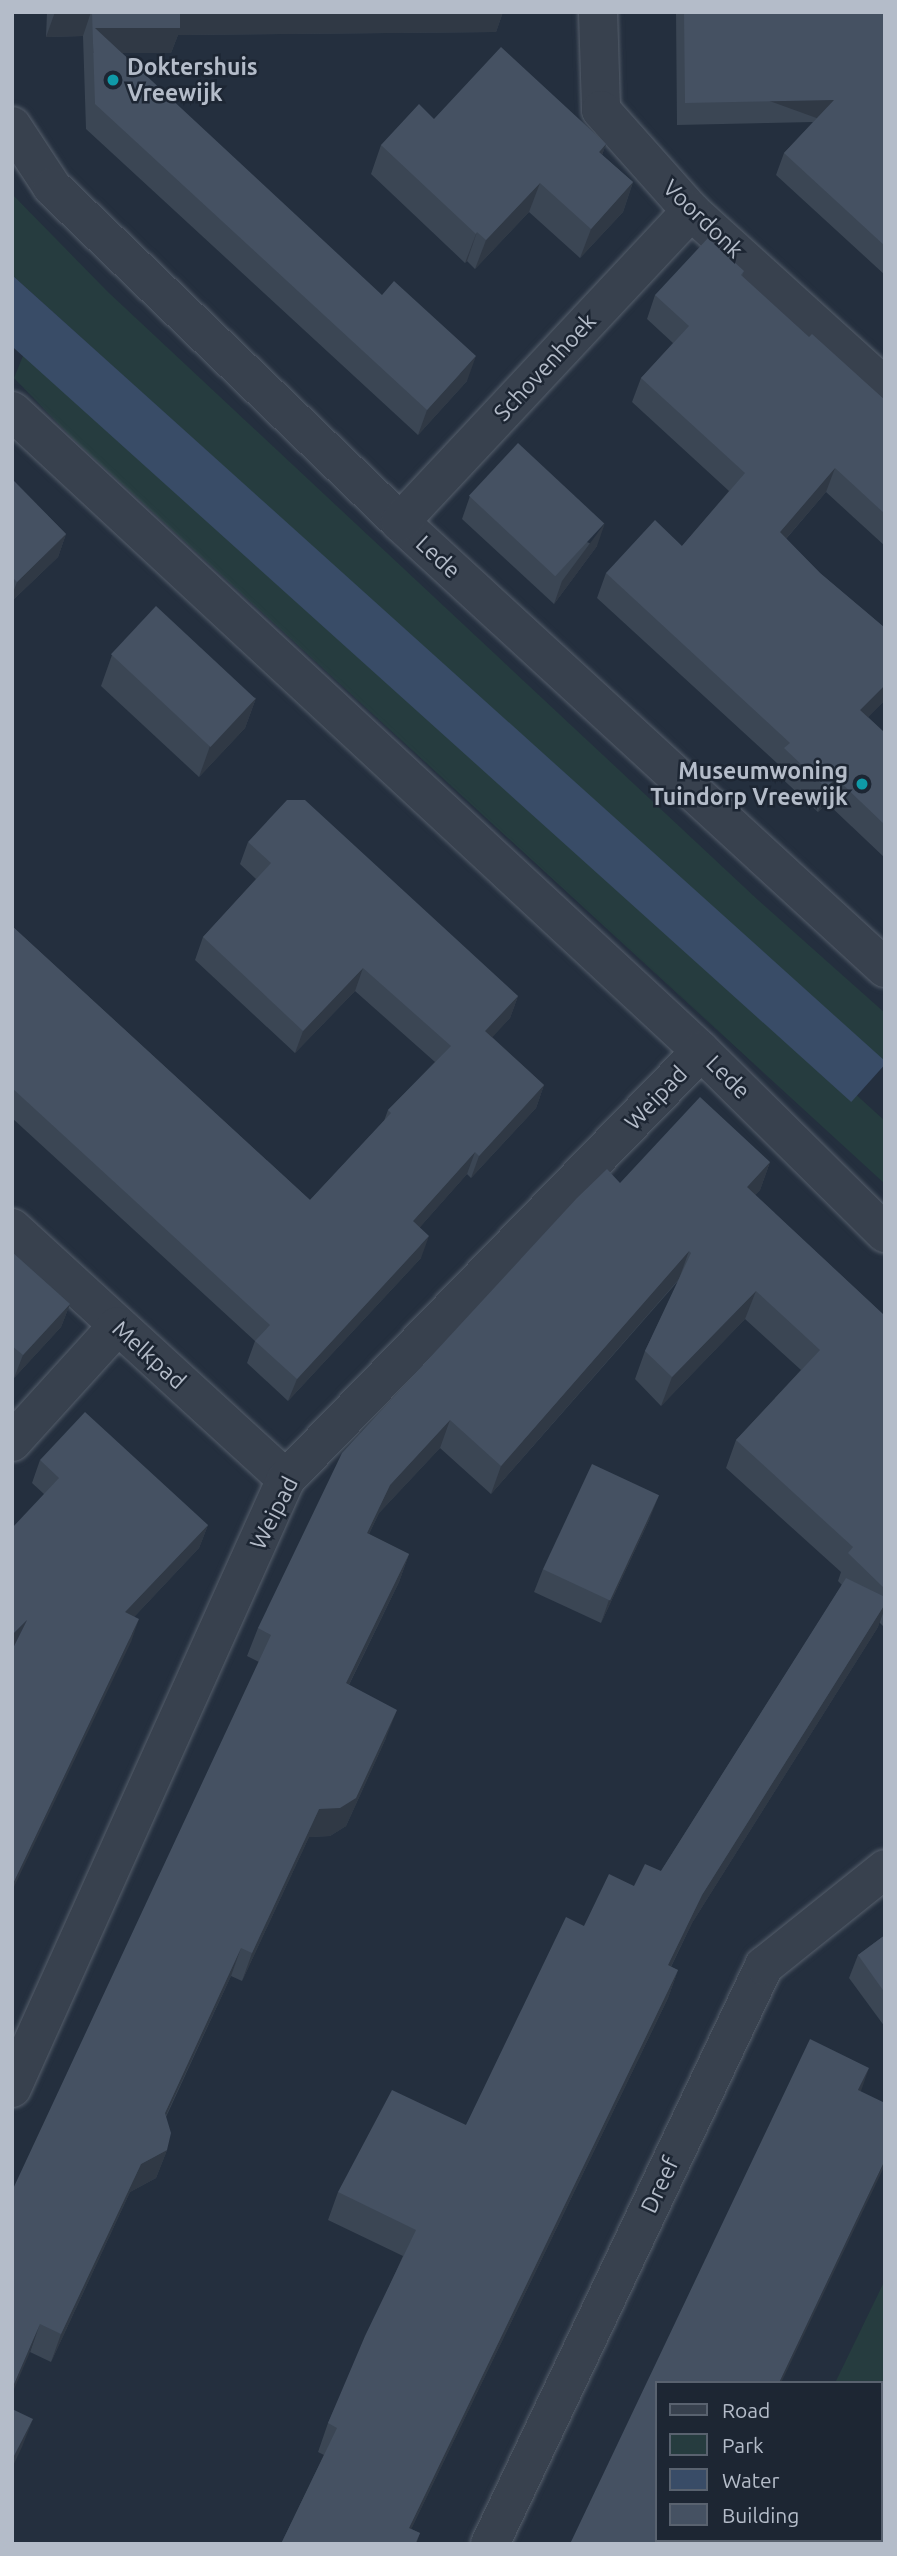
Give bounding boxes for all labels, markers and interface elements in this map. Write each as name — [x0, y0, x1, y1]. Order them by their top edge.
place label: Doktershuis Vreewijk — [127, 53, 258, 107]
marker: Doktershuis Vreewijk — [105, 72, 121, 88]
street label: Voordonk — [657, 174, 749, 264]
street label: Schovenhoek — [488, 307, 602, 427]
street label: Lede — [410, 530, 466, 584]
place label: Museumwoning Tuindorp Vreewijk — [650, 757, 848, 811]
marker: Museumwoning Tuindorp Vreewijk — [854, 776, 870, 792]
street label: Lede — [700, 1049, 756, 1105]
street label: Weipad — [619, 1060, 693, 1136]
street label: Melkpad — [107, 1315, 191, 1395]
street label: Weipad — [244, 1472, 304, 1554]
street label: Dreef — [635, 2152, 685, 2218]
legend — [656, 2381, 883, 2542]
text: Road — [722, 2398, 770, 2422]
text: Park — [722, 2433, 764, 2457]
text: Water — [722, 2468, 780, 2492]
text: Building — [722, 2503, 799, 2527]

